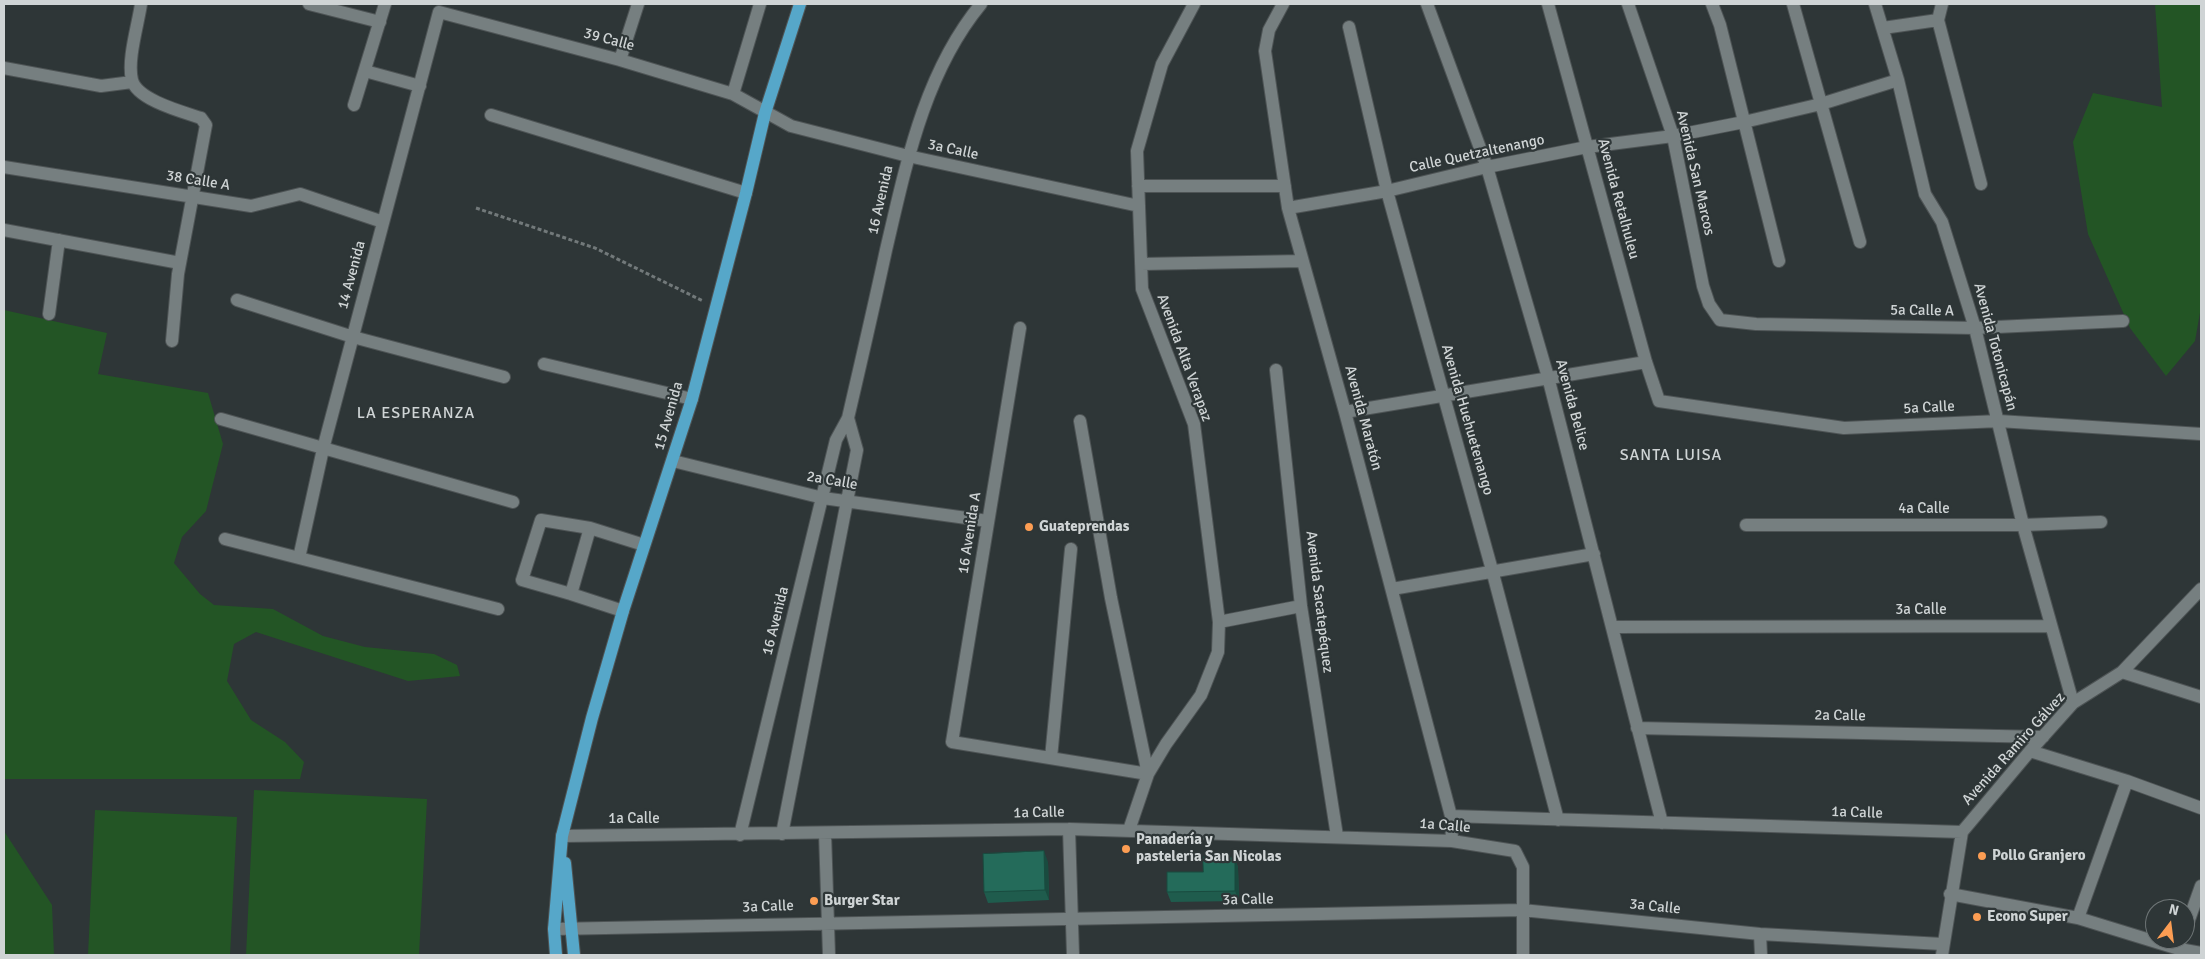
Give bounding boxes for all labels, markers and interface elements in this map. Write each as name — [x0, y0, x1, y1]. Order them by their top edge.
street label: 39 Calle — [582, 25, 636, 55]
street label: Avenida San Marcos — [1672, 109, 1718, 237]
street label: Calle Quetzaltenango — [1408, 131, 1546, 177]
street label: 3a Calle — [926, 136, 980, 164]
street label: Avenida Retalhuleu — [1593, 137, 1643, 261]
street label: 16 Avenida — [864, 164, 898, 236]
street label: 38 Calle A — [165, 167, 231, 195]
street label: 14 Avenida — [334, 239, 370, 311]
street label: Avenida Totonicapán — [1969, 281, 2021, 413]
street label: Avenida Alta Verapaz — [1153, 292, 1215, 424]
street label: 5a Calle A — [1890, 301, 1954, 321]
street label: Avenida Huehuetenango — [1437, 342, 1497, 498]
street label: Avenida Belice — [1551, 357, 1593, 453]
street label: Avenida Maratón — [1340, 364, 1386, 472]
street label: 15 Avenida — [651, 380, 687, 452]
street label: 5a Calle — [1903, 398, 1955, 418]
district label: LA ESPERANZA — [355, 404, 477, 424]
district label: SANTA LUISA — [1618, 446, 1724, 466]
street label: 2a Calle — [805, 468, 859, 494]
street label: 16 Avenida A — [955, 491, 985, 575]
street label: 4a Calle — [1898, 500, 1950, 518]
place label: Guateprendas — [1039, 518, 1129, 536]
marker: Guateprendas — [1023, 521, 1035, 533]
street label: Avenida Sacatepéquez — [1301, 530, 1337, 674]
street label: 16 Avenida — [759, 585, 793, 657]
street label: 3a Calle — [1895, 601, 1947, 619]
street label: Avenida Ramiro Gálvez — [1959, 689, 2069, 809]
street label: 2a Calle — [1814, 707, 1866, 725]
street label: 1a Calle — [1831, 803, 1883, 823]
street label: 1a Calle — [1013, 804, 1065, 822]
street label: 1a Calle — [608, 810, 660, 828]
street label: 1a Calle — [1419, 815, 1471, 837]
place label: Panadería y pasteleria San Nicolas — [1136, 831, 1281, 866]
marker: Panadería y pasteleria San Nicolas — [1120, 843, 1132, 855]
place label: Pollo Granjero — [1992, 847, 2086, 865]
marker: Pollo Granjero — [1976, 850, 1988, 862]
street label: 3a Calle — [1222, 891, 1274, 909]
place label: Burger Star — [824, 892, 900, 910]
marker: Burger Star — [808, 895, 820, 907]
street label: 3a Calle — [1628, 895, 1682, 919]
street label: 3a Calle — [742, 897, 794, 917]
north arrow — [2145, 899, 2195, 949]
text: N — [2167, 901, 2181, 919]
place label: Econo Super — [1987, 908, 2068, 926]
marker: Econo Super — [1971, 911, 1983, 923]

